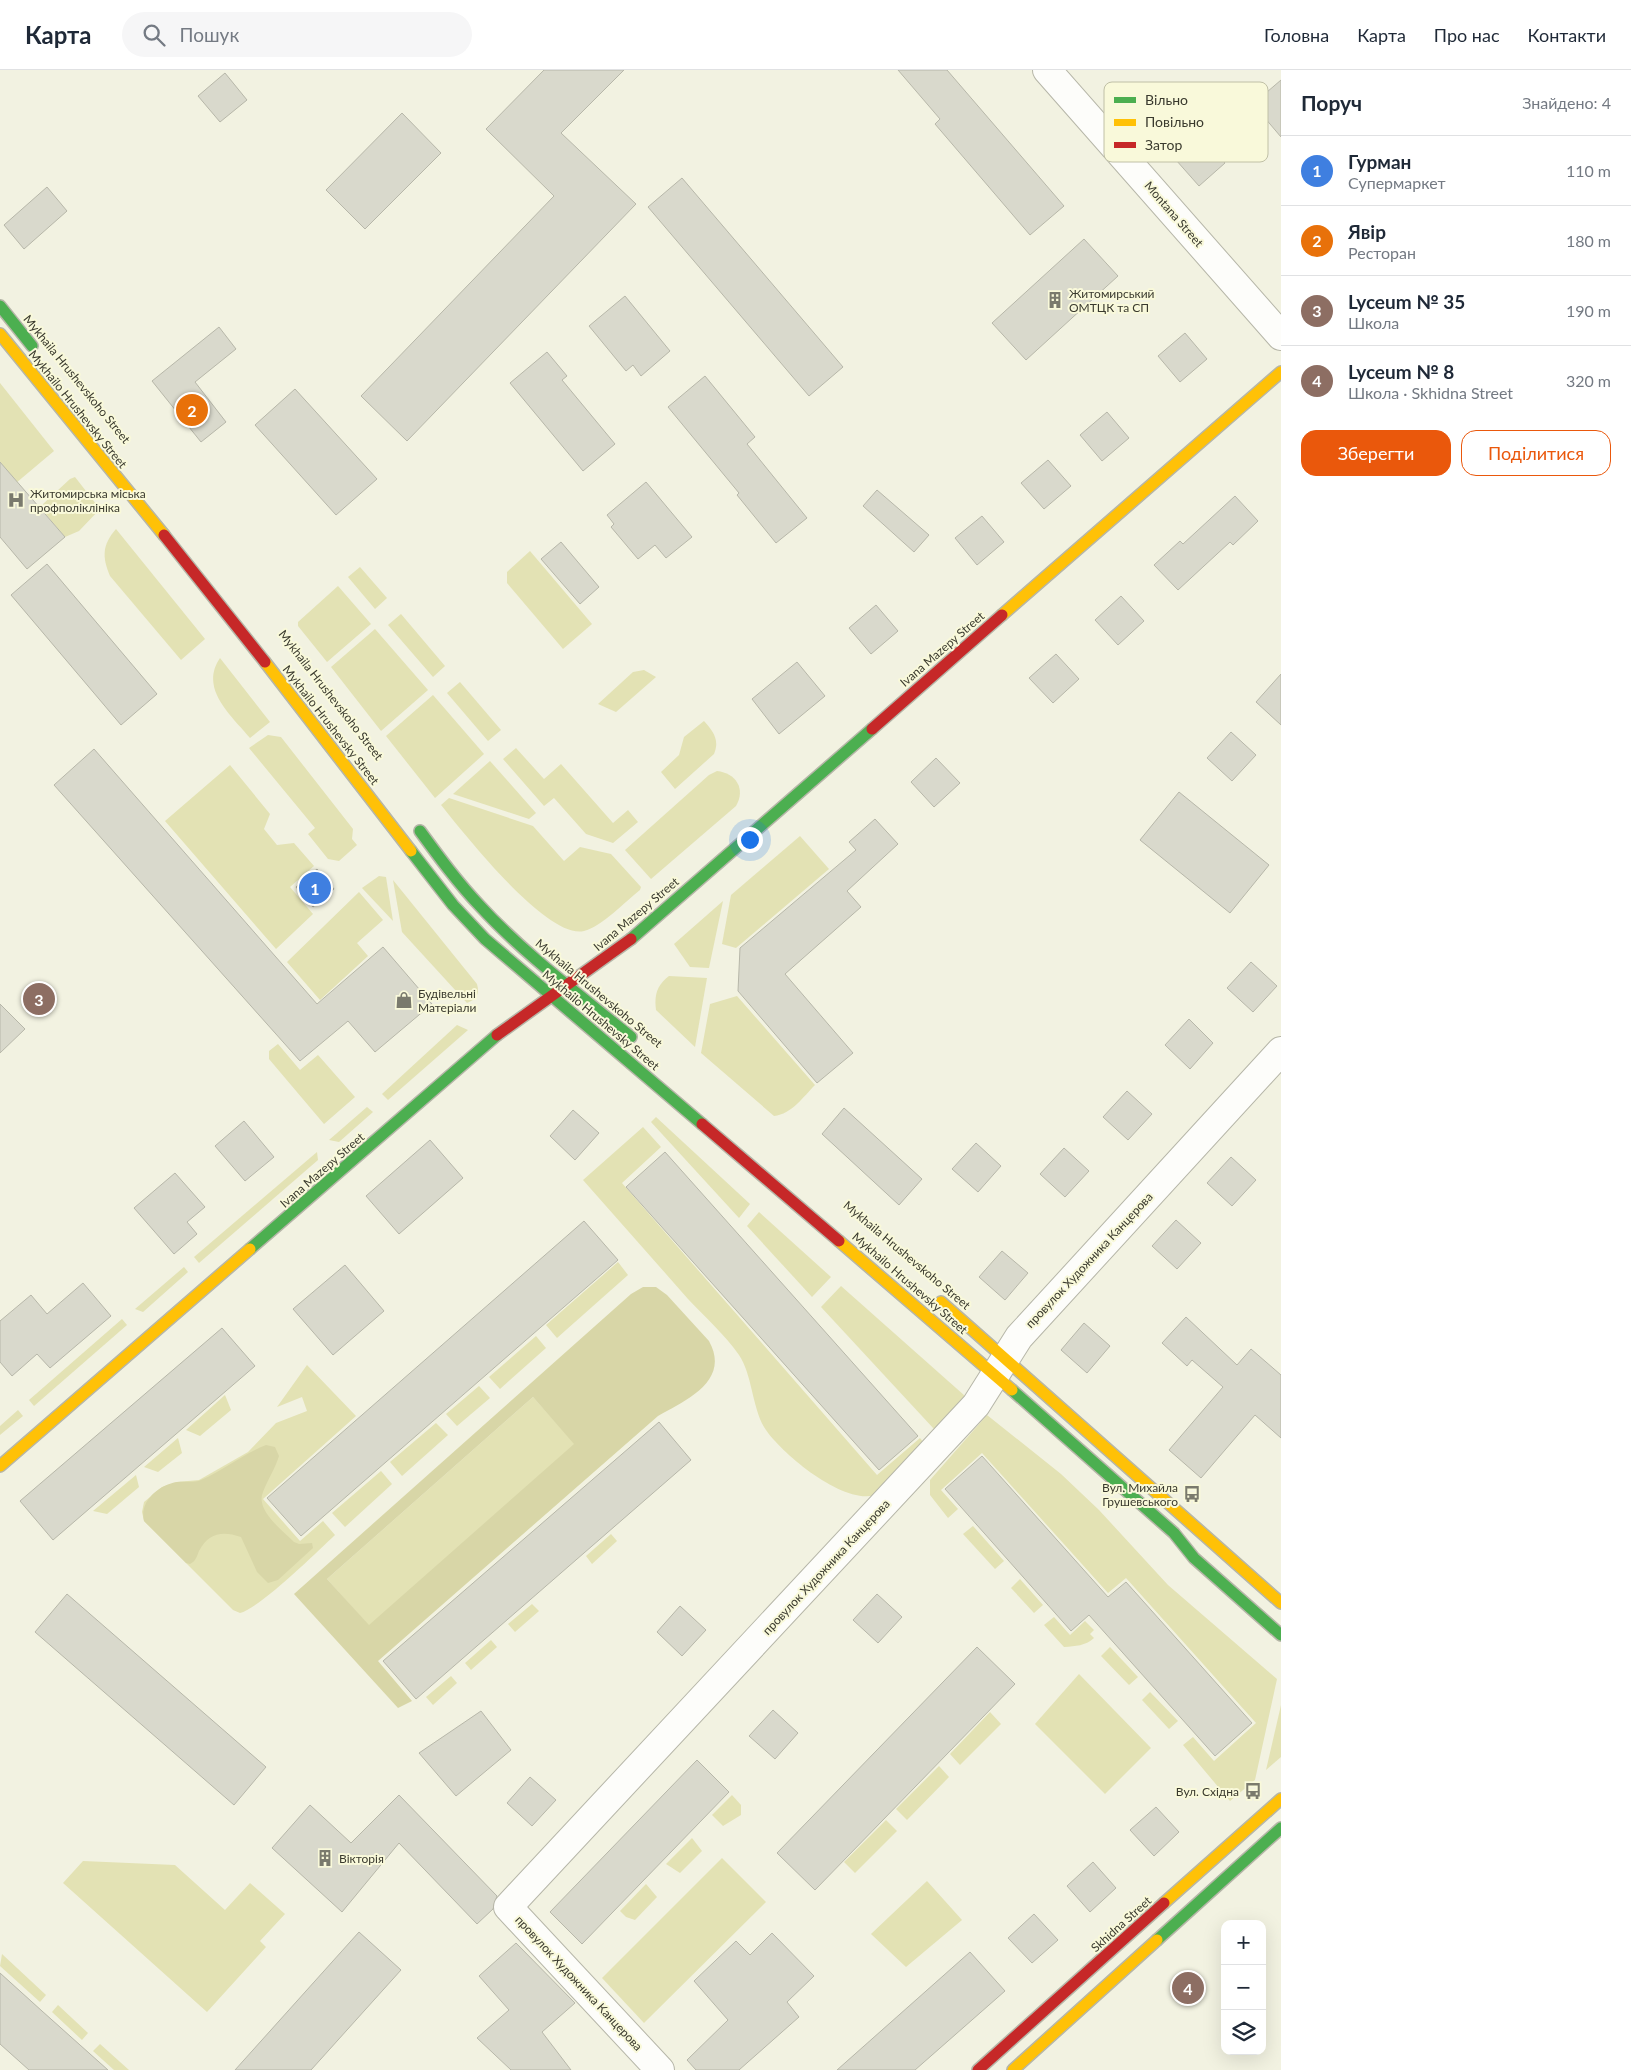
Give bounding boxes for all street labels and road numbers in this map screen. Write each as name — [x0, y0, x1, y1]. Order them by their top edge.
street label: Montana Street — [1141, 178, 1207, 250]
street label: Mykhaila Hrushevskoho Street — [21, 312, 134, 447]
street label: Mykhailo Hrushevsky Street — [26, 347, 131, 472]
street label: Ivana Mazepy Street — [897, 608, 988, 690]
street label: Mykhaila Hrushevskoho Street — [276, 627, 387, 764]
street label: Mykhailo Hrushevsky Street — [280, 662, 383, 788]
street label: Ivana Mazepy Street — [590, 874, 682, 954]
street label: Mykhaila Hrushevskoho Street — [533, 936, 666, 1051]
street label: Mykhailo Hrushevsky Street — [540, 967, 663, 1074]
street label: Ivana Mazepy Street — [277, 1129, 368, 1211]
street label: провулок Художника Канцерова — [1022, 1189, 1156, 1331]
street label: Mykhaila Hrushevskoho Street — [841, 1198, 974, 1313]
street label: Mykhailo Hrushevsky Street — [849, 1229, 971, 1338]
street label: провулок Художника Канцерова — [759, 1496, 893, 1638]
street label: Skhidna Street — [1088, 1892, 1155, 1955]
street label: провулок Художника Канцерова — [512, 1912, 646, 2054]

